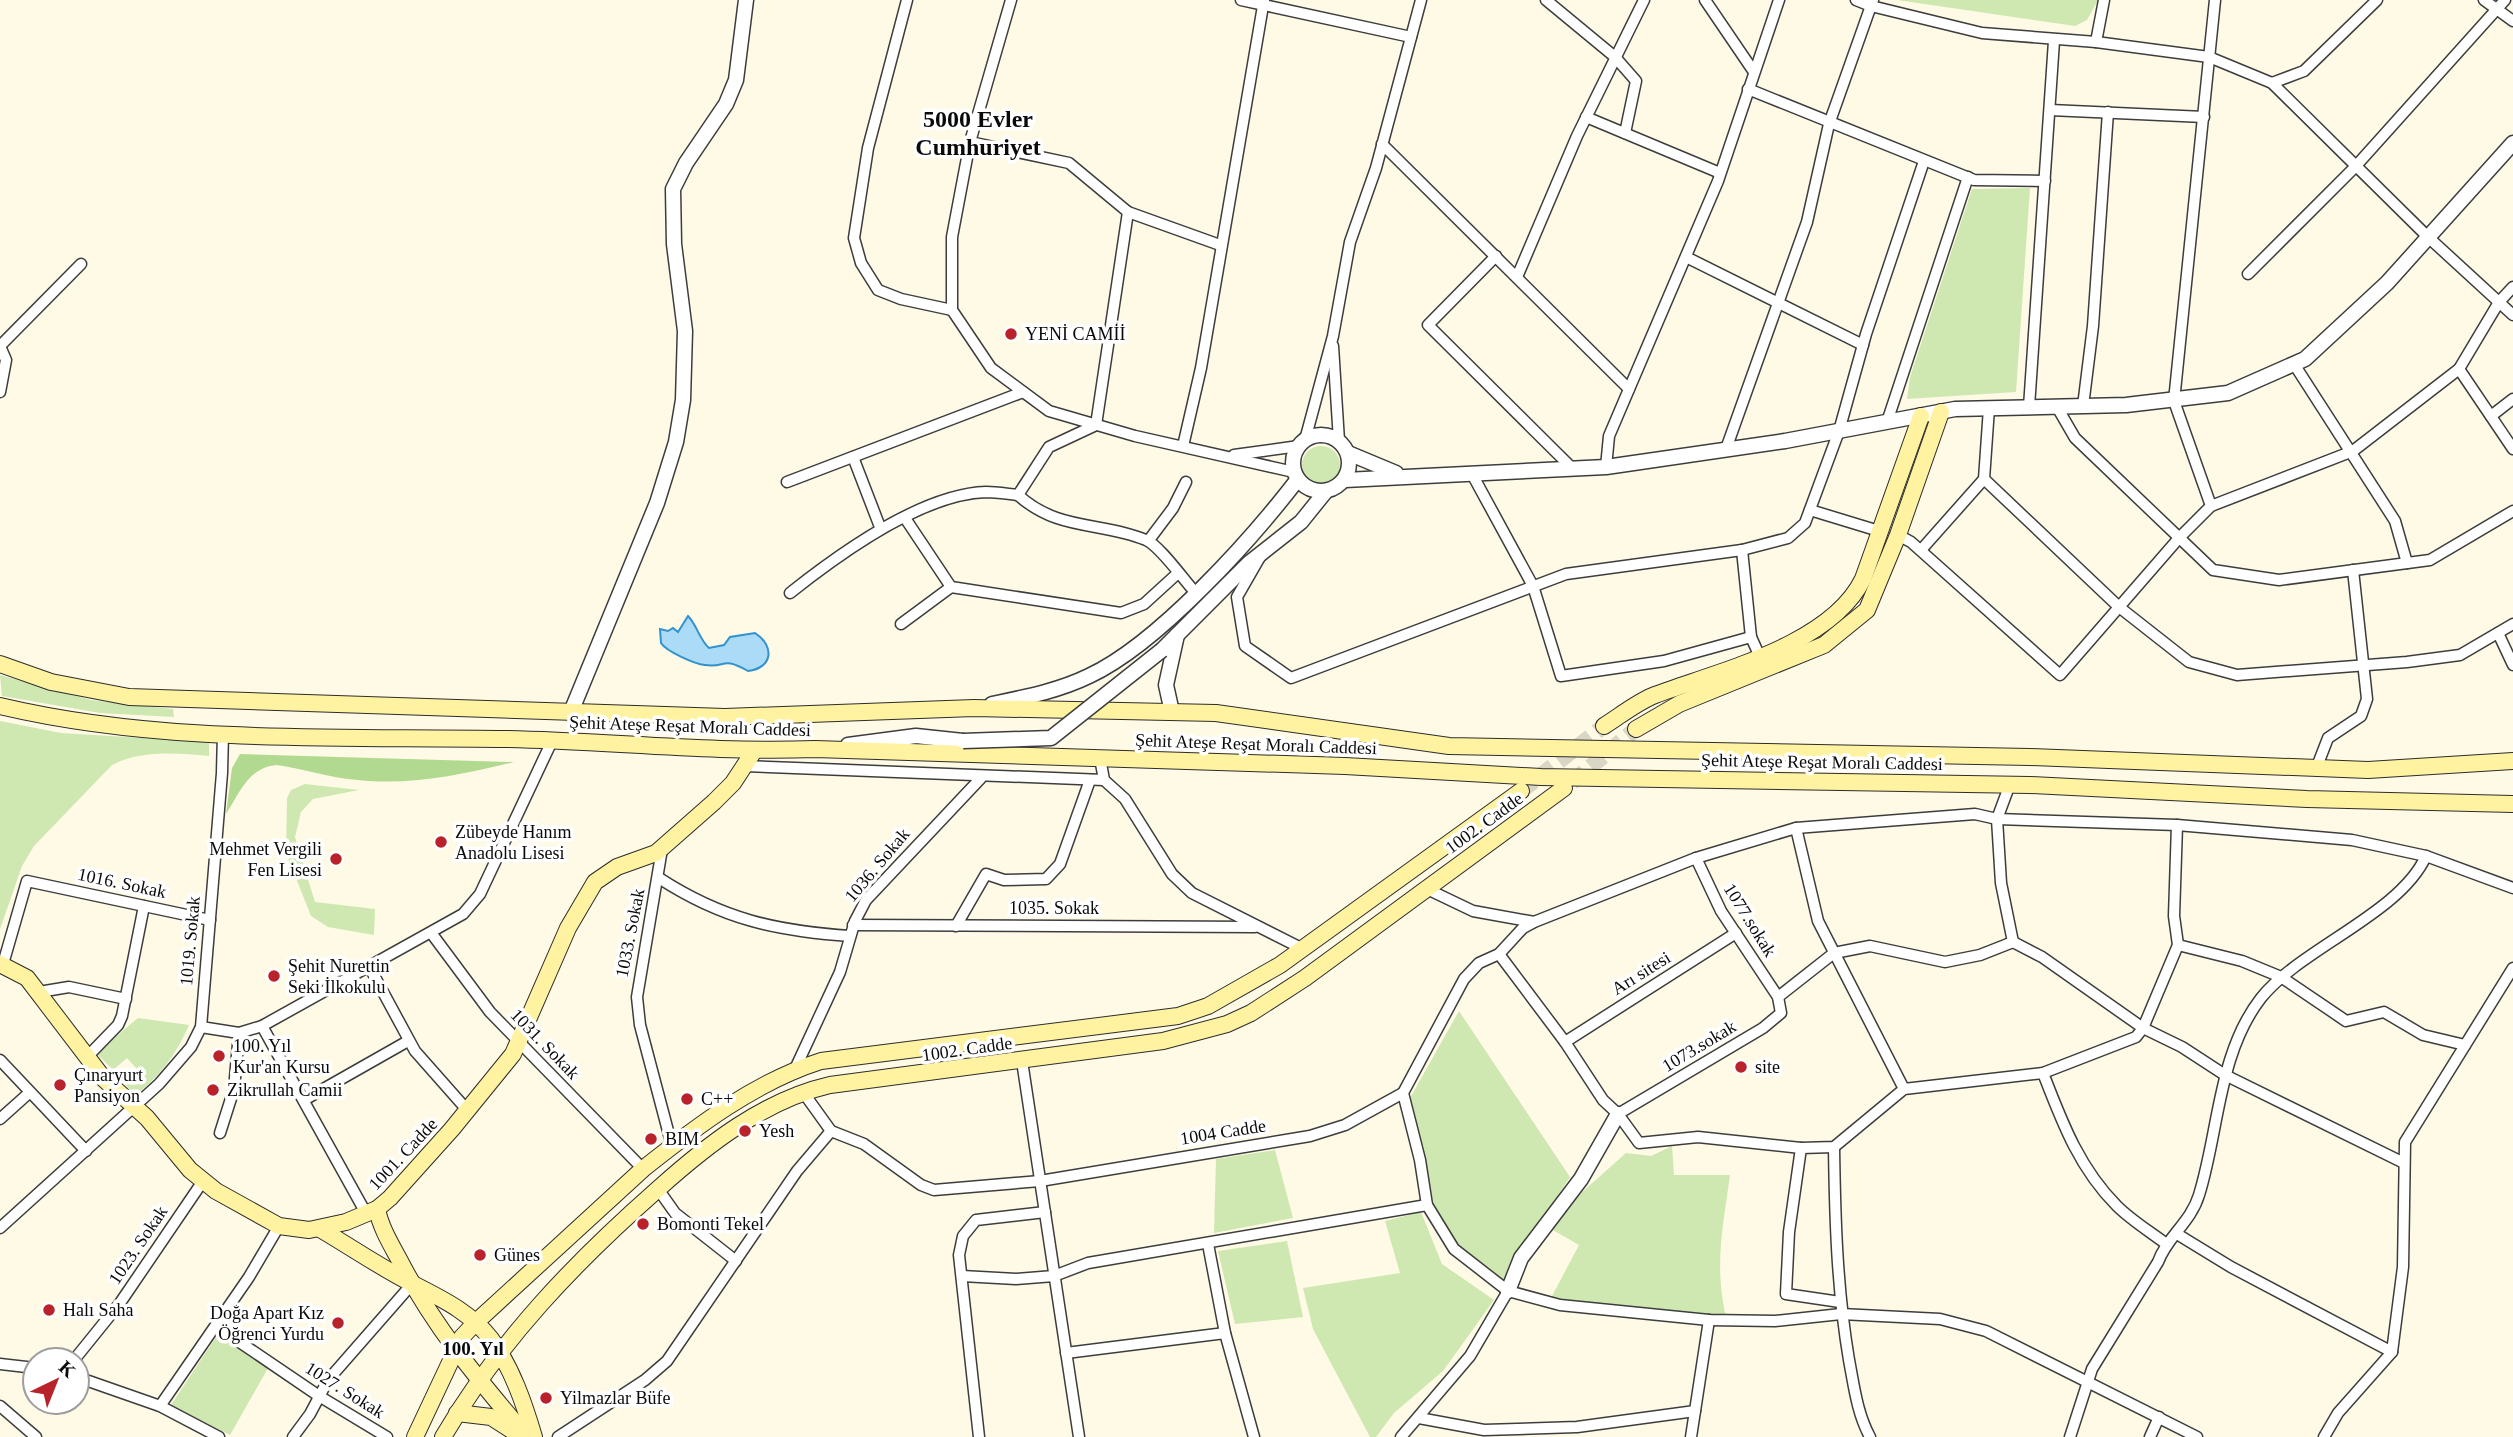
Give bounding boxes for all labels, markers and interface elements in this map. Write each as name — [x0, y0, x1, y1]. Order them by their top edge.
district label: 5000 Evler Cumhuriyet — [915, 106, 1041, 160]
place label: YENİ CAMİİ — [1025, 324, 1126, 344]
marker: YENİ CAMİİ — [1003, 326, 1019, 342]
street label: Şehit Ateşe Reşat Moralı Caddesi — [569, 712, 811, 740]
street label: Şehit Ateşe Reşat Moralı Caddesi — [1135, 730, 1377, 758]
street label: Şehit Ateşe Reşat Moralı Caddesi — [1701, 750, 1943, 774]
street label: 1002. Cadde — [1441, 788, 1527, 858]
place label: Zübeyde Hanım Anadolu Lisesi — [455, 822, 571, 863]
street label: 1036. Sokak — [840, 824, 914, 906]
marker: Zübeyde Hanım Anadolu Lisesi — [433, 834, 449, 850]
place label: Mehmet Vergili Fen Lisesi — [209, 839, 322, 880]
marker: Mehmet Vergili Fen Lisesi — [328, 851, 344, 867]
street label: 1016. Sokak — [76, 864, 168, 902]
street label: 1077.sokak — [1720, 880, 1780, 960]
street label: 1033. Sokak — [612, 887, 648, 979]
street label: 1019. Sokak — [176, 895, 204, 987]
street label: 1035. Sokak — [1009, 898, 1099, 918]
street label: Arı sitesi — [1608, 947, 1674, 999]
place label: Şehit Nurettin Seki İlkokulu — [288, 956, 390, 997]
marker: Şehit Nurettin Seki İlkokulu — [266, 968, 282, 984]
street label: 1031. Sokak — [507, 1005, 583, 1083]
street label: 1073.sokak — [1658, 1016, 1740, 1076]
street label: 1002. Cadde — [921, 1033, 1013, 1065]
place label: 100. Yıl Kur'an Kursu — [233, 1036, 330, 1077]
marker: 100. Yıl Kur'an Kursu — [211, 1048, 227, 1064]
place label: site — [1755, 1057, 1780, 1077]
marker: site — [1733, 1059, 1749, 1075]
place label: Çınaryurt Pansiyon — [74, 1065, 143, 1106]
marker: Çınaryurt Pansiyon — [52, 1077, 68, 1093]
place label: Zikrullah Camii — [227, 1080, 342, 1100]
marker: Zikrullah Camii — [205, 1082, 221, 1098]
place label: C++ — [701, 1089, 733, 1109]
marker: C++ — [679, 1091, 695, 1107]
street label: 1001. Cadde — [365, 1114, 441, 1194]
street label: 1004 Cadde — [1179, 1115, 1267, 1149]
place label: Yesh — [759, 1121, 794, 1141]
marker: Yesh — [737, 1123, 753, 1139]
place label: BIM — [665, 1129, 699, 1149]
marker: BIM — [643, 1131, 659, 1147]
street label: 1023. Sokak — [105, 1202, 171, 1288]
place label: Bomonti Tekel — [657, 1214, 764, 1234]
marker: Bomonti Tekel — [635, 1216, 651, 1232]
place label: Günes — [494, 1245, 540, 1265]
marker: Günes — [472, 1247, 488, 1263]
place label: Halı Saha — [63, 1300, 133, 1320]
marker: Halı Saha — [41, 1302, 57, 1318]
place label: Doğa Apart Kız Öğrenci Yurdu — [210, 1303, 324, 1344]
marker: Doğa Apart Kız Öğrenci Yurdu — [330, 1315, 346, 1331]
district label: 100. Yıl — [442, 1338, 504, 1359]
north arrow — [21, 1346, 91, 1416]
text: K — [55, 1356, 80, 1382]
street label: 1027. Sokak — [302, 1358, 388, 1422]
place label: Yilmazlar Büfe — [560, 1388, 670, 1408]
marker: Yilmazlar Büfe — [538, 1390, 554, 1406]

